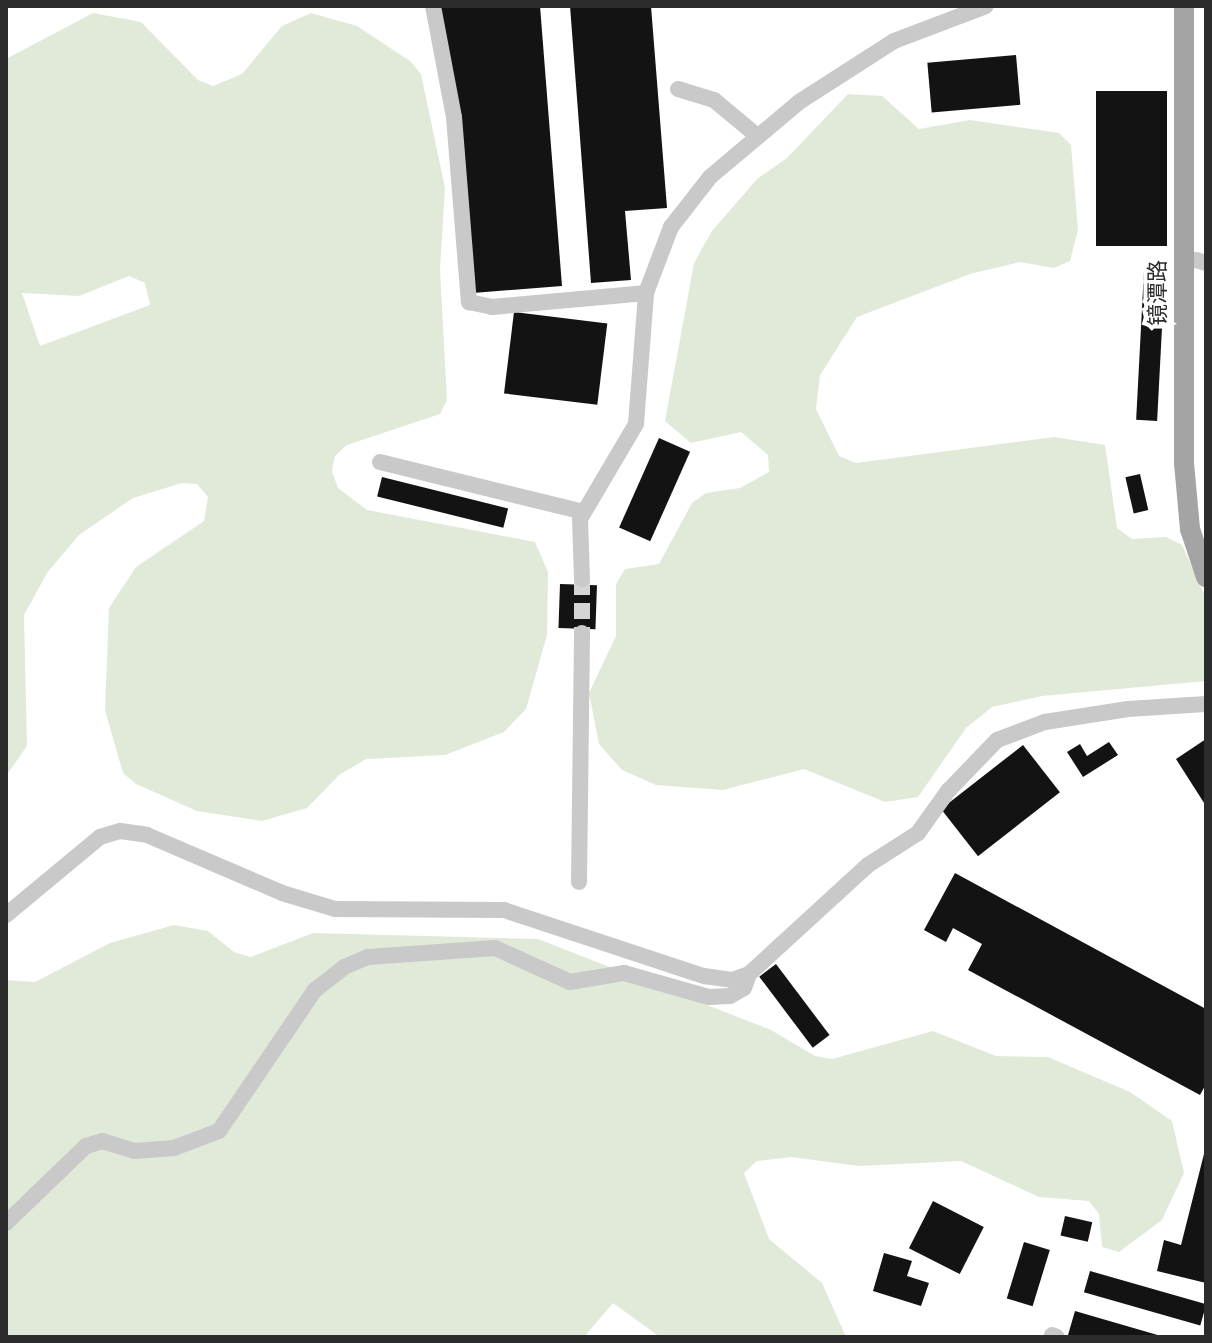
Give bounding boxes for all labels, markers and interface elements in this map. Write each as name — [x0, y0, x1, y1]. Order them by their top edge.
street label: 镜潭路 — [1146, 260, 1172, 326]

